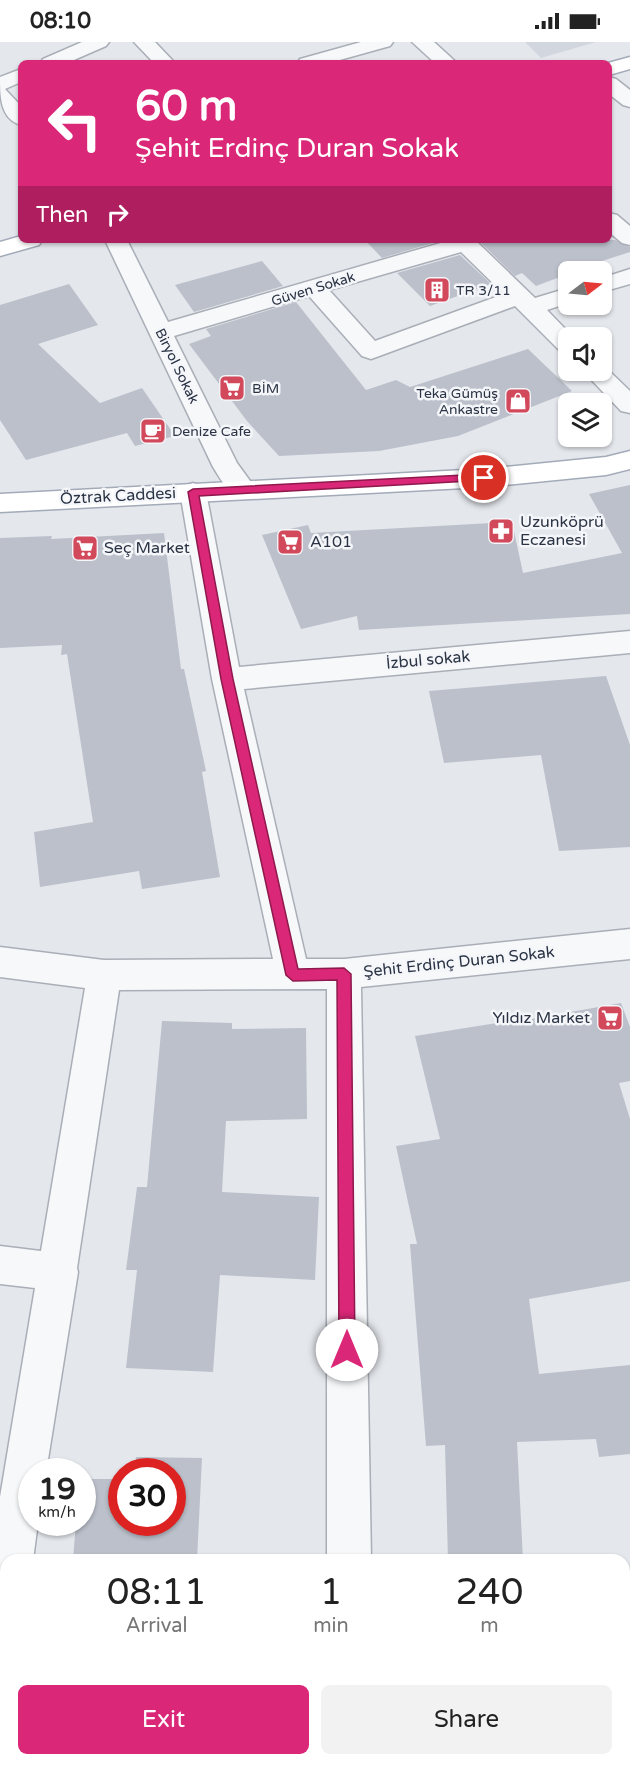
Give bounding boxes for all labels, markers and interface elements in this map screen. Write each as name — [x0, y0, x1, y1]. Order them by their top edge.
text: 08:10 — [30, 8, 91, 34]
text: 60 m — [135, 81, 237, 132]
icon: left — [36, 84, 114, 162]
text: Şehit Erdinç Duran Sokak — [135, 132, 459, 165]
icon: right — [101, 198, 134, 231]
text: Then — [36, 202, 89, 228]
north arrow — [558, 261, 612, 315]
map controls — [558, 261, 612, 447]
street label: Güven Sokak — [269, 268, 357, 310]
building icon: TR 3/11 — [422, 275, 452, 305]
place label: TR 3/11 — [456, 282, 511, 299]
street label: Biryol Sokak — [151, 326, 203, 407]
button: sound — [558, 327, 612, 381]
supermarket icon: BİM — [217, 373, 247, 403]
place label: BİM — [252, 380, 279, 397]
place label: Teka Gümüş Ankastre — [416, 385, 498, 418]
shop icon: Teka Gümüş Ankastre — [503, 386, 533, 416]
button: layers — [558, 393, 612, 447]
cafe icon: Denize Cafe — [138, 416, 168, 446]
place label: Denize Cafe — [172, 423, 251, 440]
pin — [458, 452, 509, 503]
icon: arrive — [467, 461, 500, 494]
street label: Öztrak Caddesi — [60, 483, 176, 509]
place label: Uzunköprü Eczanesi — [520, 512, 604, 550]
pharmacy icon: Uzunköprü Eczanesi — [486, 516, 516, 546]
supermarket icon: A101 — [275, 527, 305, 557]
place label: A101 — [310, 532, 352, 552]
supermarket icon: Seç Market — [70, 533, 100, 563]
place label: Seç Market — [104, 538, 190, 558]
street label: İzbul sokak — [385, 646, 471, 674]
street label: Şehit Erdinç Duran Sokak — [363, 942, 556, 982]
supermarket icon: Yıldız Market — [595, 1003, 625, 1033]
place label: Yıldız Market — [492, 1008, 590, 1028]
position arrow — [315, 1318, 379, 1382]
speed limit sign: 30 — [108, 1458, 186, 1536]
text: 19 — [38, 1471, 76, 1508]
text: km/h — [38, 1503, 76, 1521]
text: 08:11 — [107, 1571, 207, 1614]
text: 1 — [320, 1571, 342, 1614]
text: 240 — [455, 1571, 523, 1614]
text: Arrival — [126, 1614, 188, 1638]
text: min — [313, 1614, 349, 1638]
text: m — [480, 1614, 499, 1638]
button: Exit — [18, 1685, 309, 1754]
button: Share — [321, 1685, 612, 1754]

